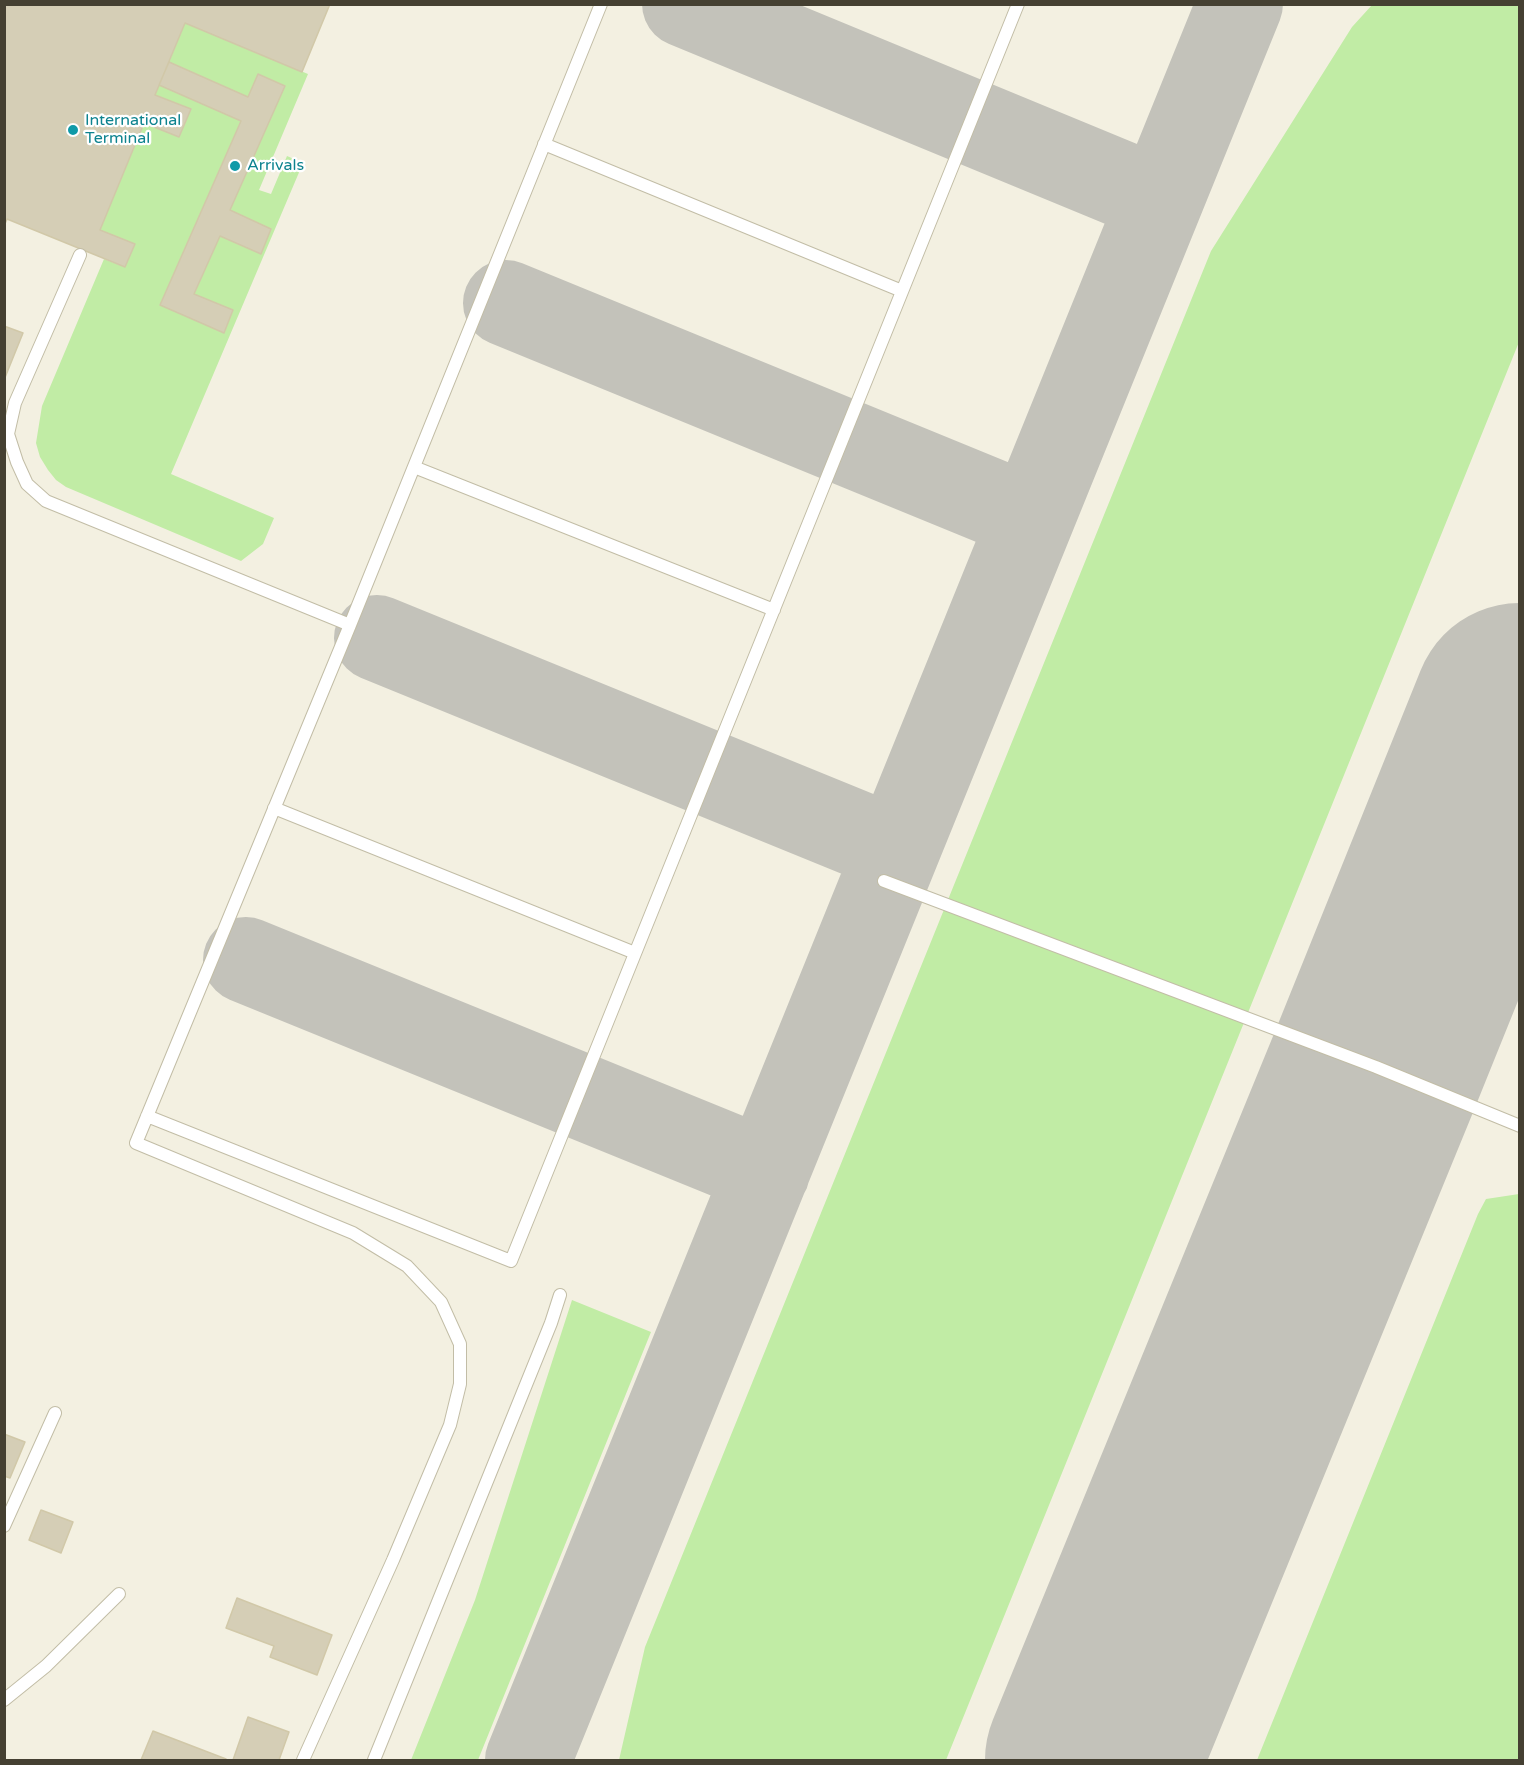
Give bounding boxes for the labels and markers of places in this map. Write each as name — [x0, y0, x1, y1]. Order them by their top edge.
place label: International Terminal — [85, 111, 181, 149]
marker: International Terminal — [66, 123, 80, 137]
place label: Arrivals — [247, 156, 304, 176]
marker: Arrivals — [228, 159, 242, 173]

